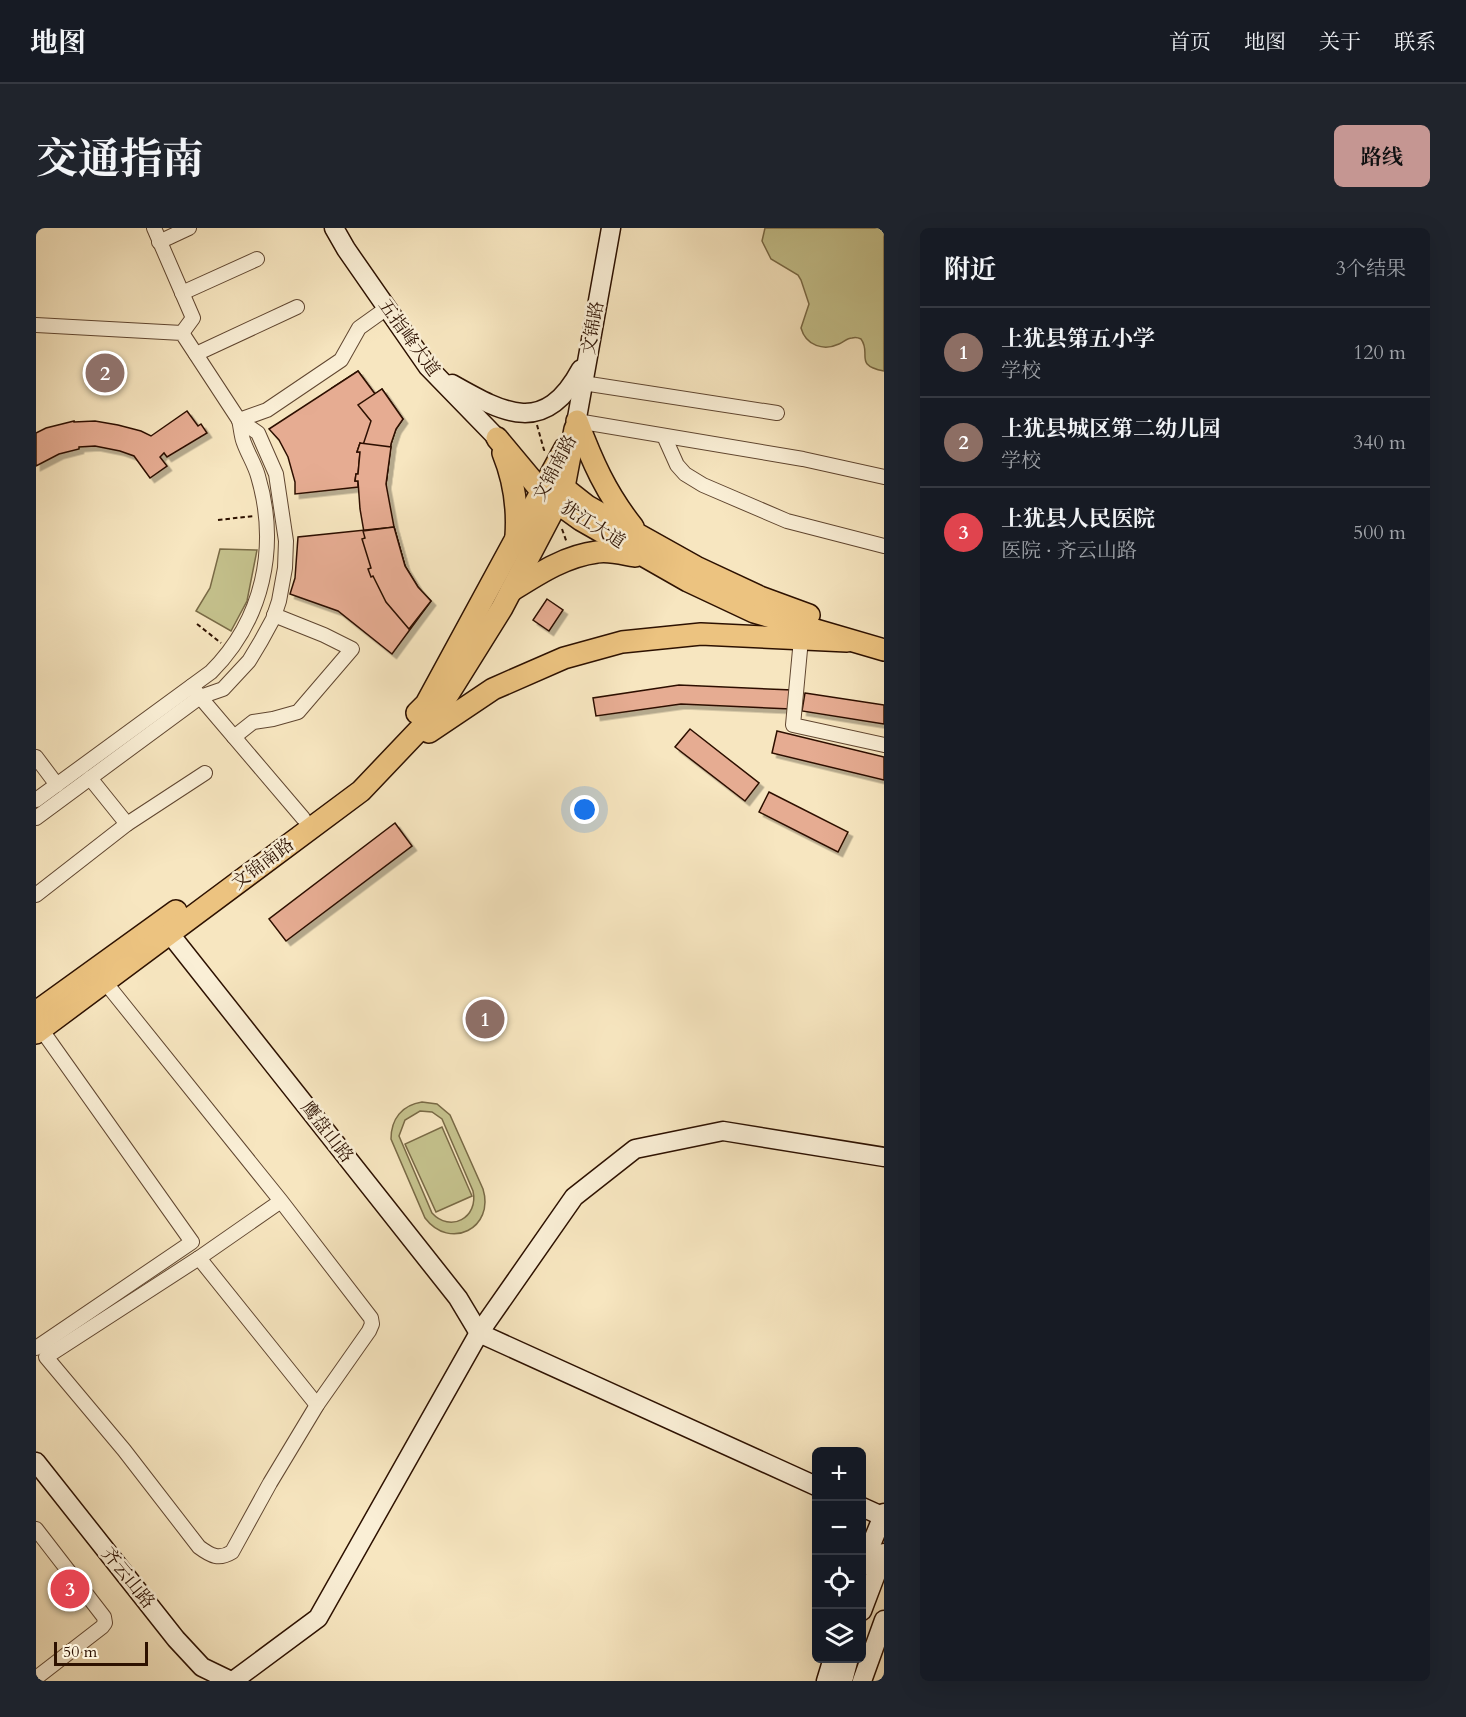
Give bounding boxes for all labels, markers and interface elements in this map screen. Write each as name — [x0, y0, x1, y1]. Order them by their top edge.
text: 地图 — [30, 24, 86, 62]
text: 首页 — [1169, 28, 1211, 57]
text: 地图 — [1244, 28, 1286, 57]
text: 关于 — [1319, 28, 1361, 57]
text: 联系 — [1394, 28, 1436, 57]
button: 路线 — [1334, 125, 1430, 187]
text: 交通指南 — [36, 131, 204, 188]
text: 附近 — [944, 252, 996, 287]
text: 3个结果 — [1336, 255, 1406, 282]
street label: 五指峰大道 — [372, 294, 446, 382]
street label: 文锦路 — [576, 299, 610, 357]
text: 上犹县第五小学 — [1001, 324, 1155, 354]
text: 1 — [958, 339, 969, 366]
text: 120 m — [1353, 339, 1406, 366]
pin: 2 — [86, 350, 124, 396]
text: 学校 — [1001, 357, 1041, 384]
text: 上犹县城区第二幼儿园 — [1001, 414, 1221, 444]
text: 2 — [958, 429, 969, 456]
text: 340 m — [1353, 429, 1406, 456]
street label: 文锦南路 — [527, 430, 583, 506]
text: 学校 — [1001, 447, 1041, 474]
street label: 犹江大道 — [556, 495, 630, 555]
text: 上犹县人民医院 — [1001, 504, 1155, 534]
text: 3 — [958, 519, 969, 546]
text: 500 m — [1353, 519, 1406, 546]
text: 医院 · 齐云山路 — [1001, 537, 1137, 564]
your location — [570, 795, 599, 824]
street label: 文锦南路 — [227, 832, 299, 896]
pin: 1 — [466, 996, 504, 1042]
street label: 鹰盘山路 — [295, 1096, 359, 1168]
map controls — [812, 1447, 866, 1663]
button: + — [812, 1447, 866, 1501]
button: − — [812, 1501, 866, 1555]
street label: 齐云山路 — [96, 1542, 160, 1614]
button: locate — [812, 1555, 866, 1609]
pin: 3 — [51, 1566, 90, 1612]
button: layers — [812, 1609, 866, 1663]
scale bar — [54, 1639, 148, 1666]
text: 50 m — [63, 1641, 97, 1663]

